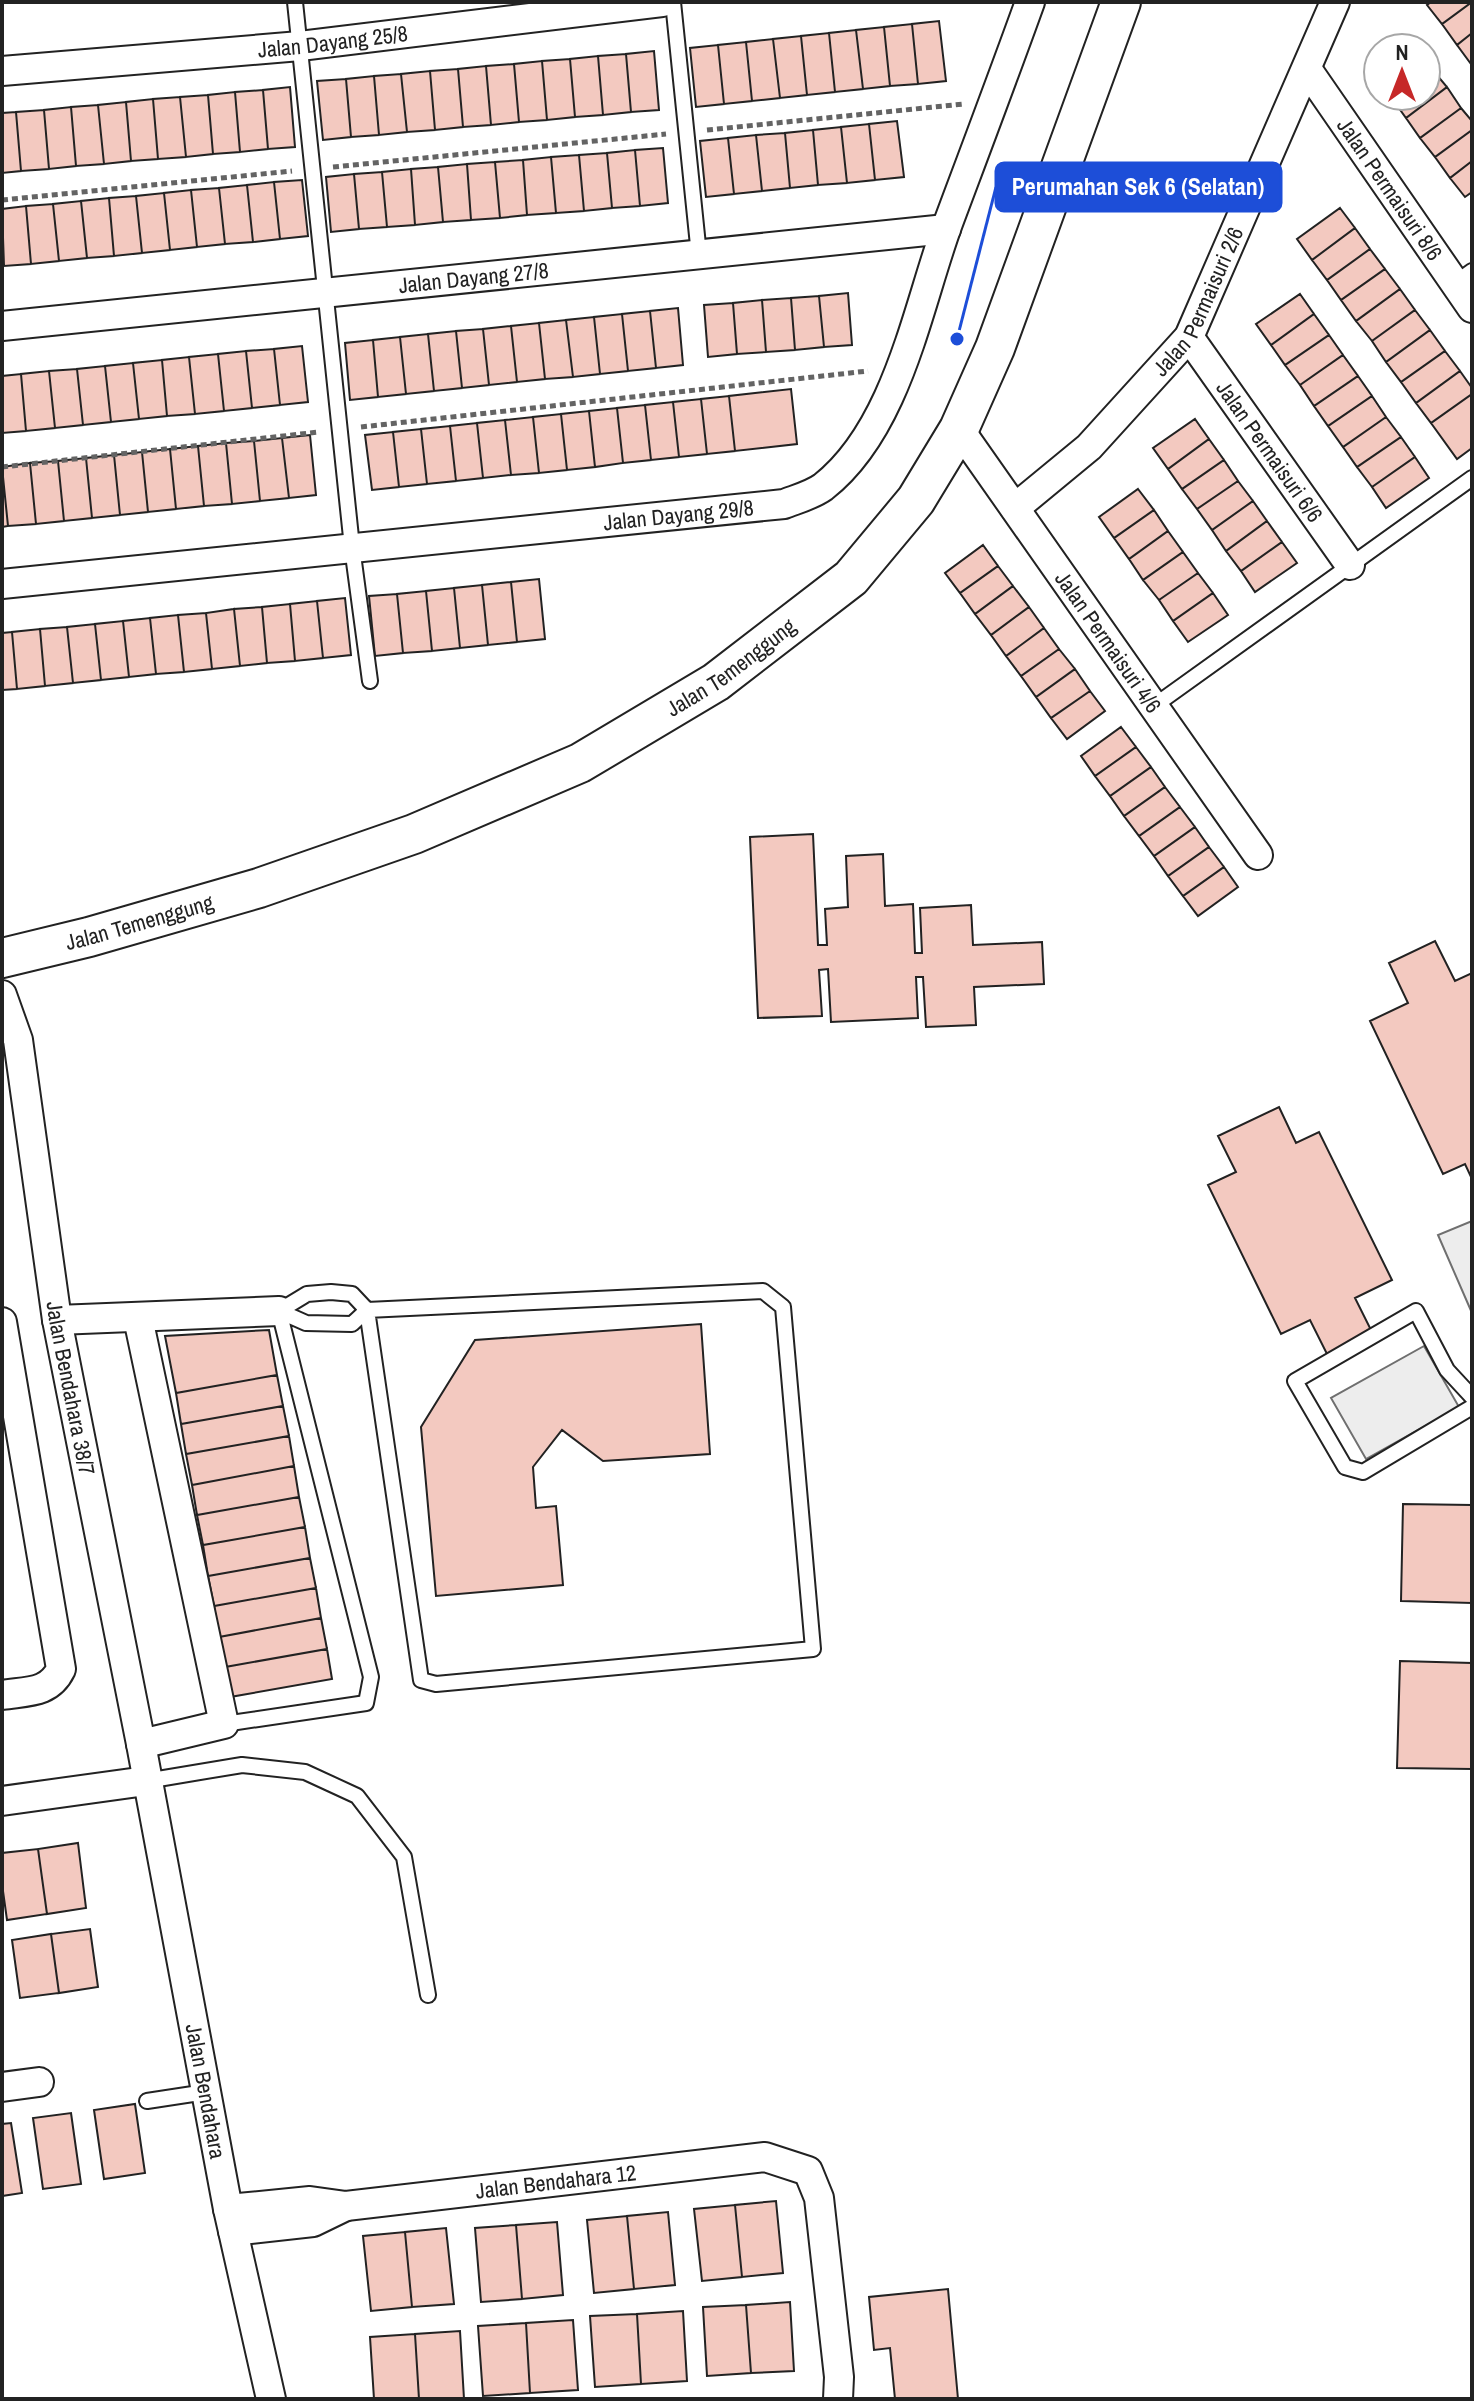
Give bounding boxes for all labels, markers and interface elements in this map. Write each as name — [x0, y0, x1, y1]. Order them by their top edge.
street label: Jalan Dayang 25/8 — [257, 18, 409, 64]
north arrow — [1362, 32, 1442, 112]
text: N — [1395, 37, 1409, 67]
street label: Jalan Permaisuri 8/6 — [1330, 112, 1450, 266]
callout: Perumahan Sek 6 (Selatan) — [996, 163, 1281, 211]
text: Perumahan Sek 6 (Selatan) — [1012, 170, 1264, 202]
street label: Jalan Permaisuri 2/6 — [1146, 222, 1250, 383]
street label: Jalan Dayang 27/8 — [397, 255, 550, 300]
street label: Jalan Permaisuri 6/6 — [1209, 375, 1330, 528]
street label: Jalan Dayang 29/8 — [602, 492, 755, 537]
street label: Jalan Permaisuri 4/6 — [1048, 565, 1169, 719]
street label: Jalan Temenggung — [661, 611, 802, 723]
street label: Jalan Temenggung — [62, 887, 217, 957]
street label: Jalan Bendahara 38/7 — [40, 1299, 102, 1478]
street label: Jalan Bendahara — [179, 2021, 233, 2161]
street label: Jalan Bendahara 12 — [474, 2157, 638, 2206]

